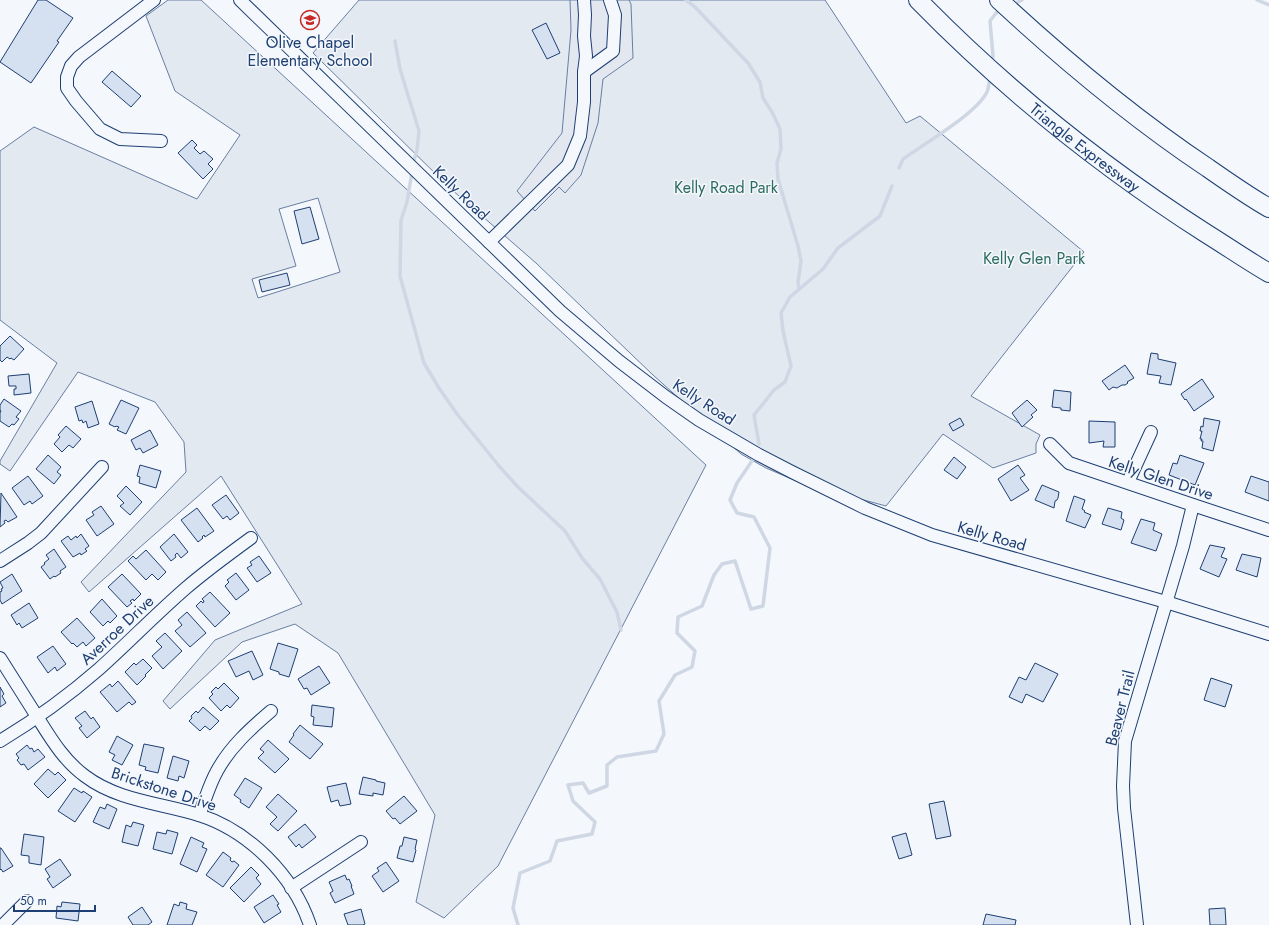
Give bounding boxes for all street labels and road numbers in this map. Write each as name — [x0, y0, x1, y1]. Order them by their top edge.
street label: Triangle Expressway — [1025, 97, 1146, 198]
street label: Kelly Road — [428, 160, 494, 226]
street label: Kelly Road — [668, 373, 740, 431]
street label: Kelly Glen Drive — [1106, 450, 1216, 506]
street label: Kelly Road — [955, 515, 1029, 557]
street label: Averroe Drive — [75, 590, 159, 670]
street label: Beaver Trail — [1099, 668, 1141, 748]
street label: Brickstone Drive — [108, 761, 220, 817]

